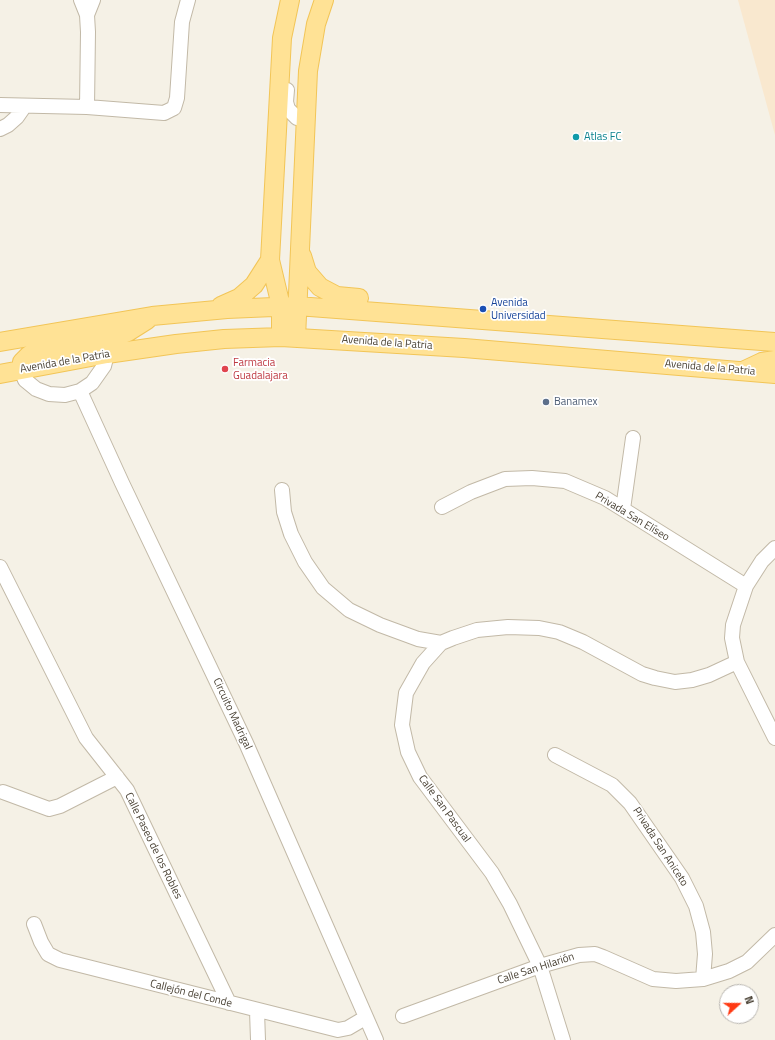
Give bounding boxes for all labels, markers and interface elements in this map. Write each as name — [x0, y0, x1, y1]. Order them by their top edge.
place label: Atlas FC — [584, 130, 621, 144]
marker: Atlas FC — [571, 132, 581, 142]
place label: Avenida Universidad — [491, 296, 546, 322]
marker: Avenida Universidad — [478, 304, 488, 314]
street label: Avenida de la Patria — [341, 333, 433, 353]
street label: Avenida de la Patria — [19, 348, 111, 376]
place label: Farmacia Guadalajara — [233, 356, 288, 382]
street label: Avenida de la Patria — [664, 357, 756, 379]
marker: Farmacia Guadalajara — [220, 364, 230, 374]
place label: Banamex — [554, 395, 597, 409]
marker: Banamex — [541, 397, 551, 407]
street label: Privada San Elíseo — [592, 490, 672, 544]
street label: Circuito Madrigal — [210, 676, 254, 752]
street label: Calle San Pascual — [415, 773, 473, 845]
street label: Calle Paseo de los Robles — [122, 791, 184, 901]
street label: Privada San Aniceto — [629, 805, 691, 889]
street label: Calle San Hilarión — [496, 950, 576, 988]
street label: Callejón del Conde — [149, 977, 233, 1011]
north arrow — [719, 984, 759, 1024]
text: N — [740, 994, 758, 1006]

